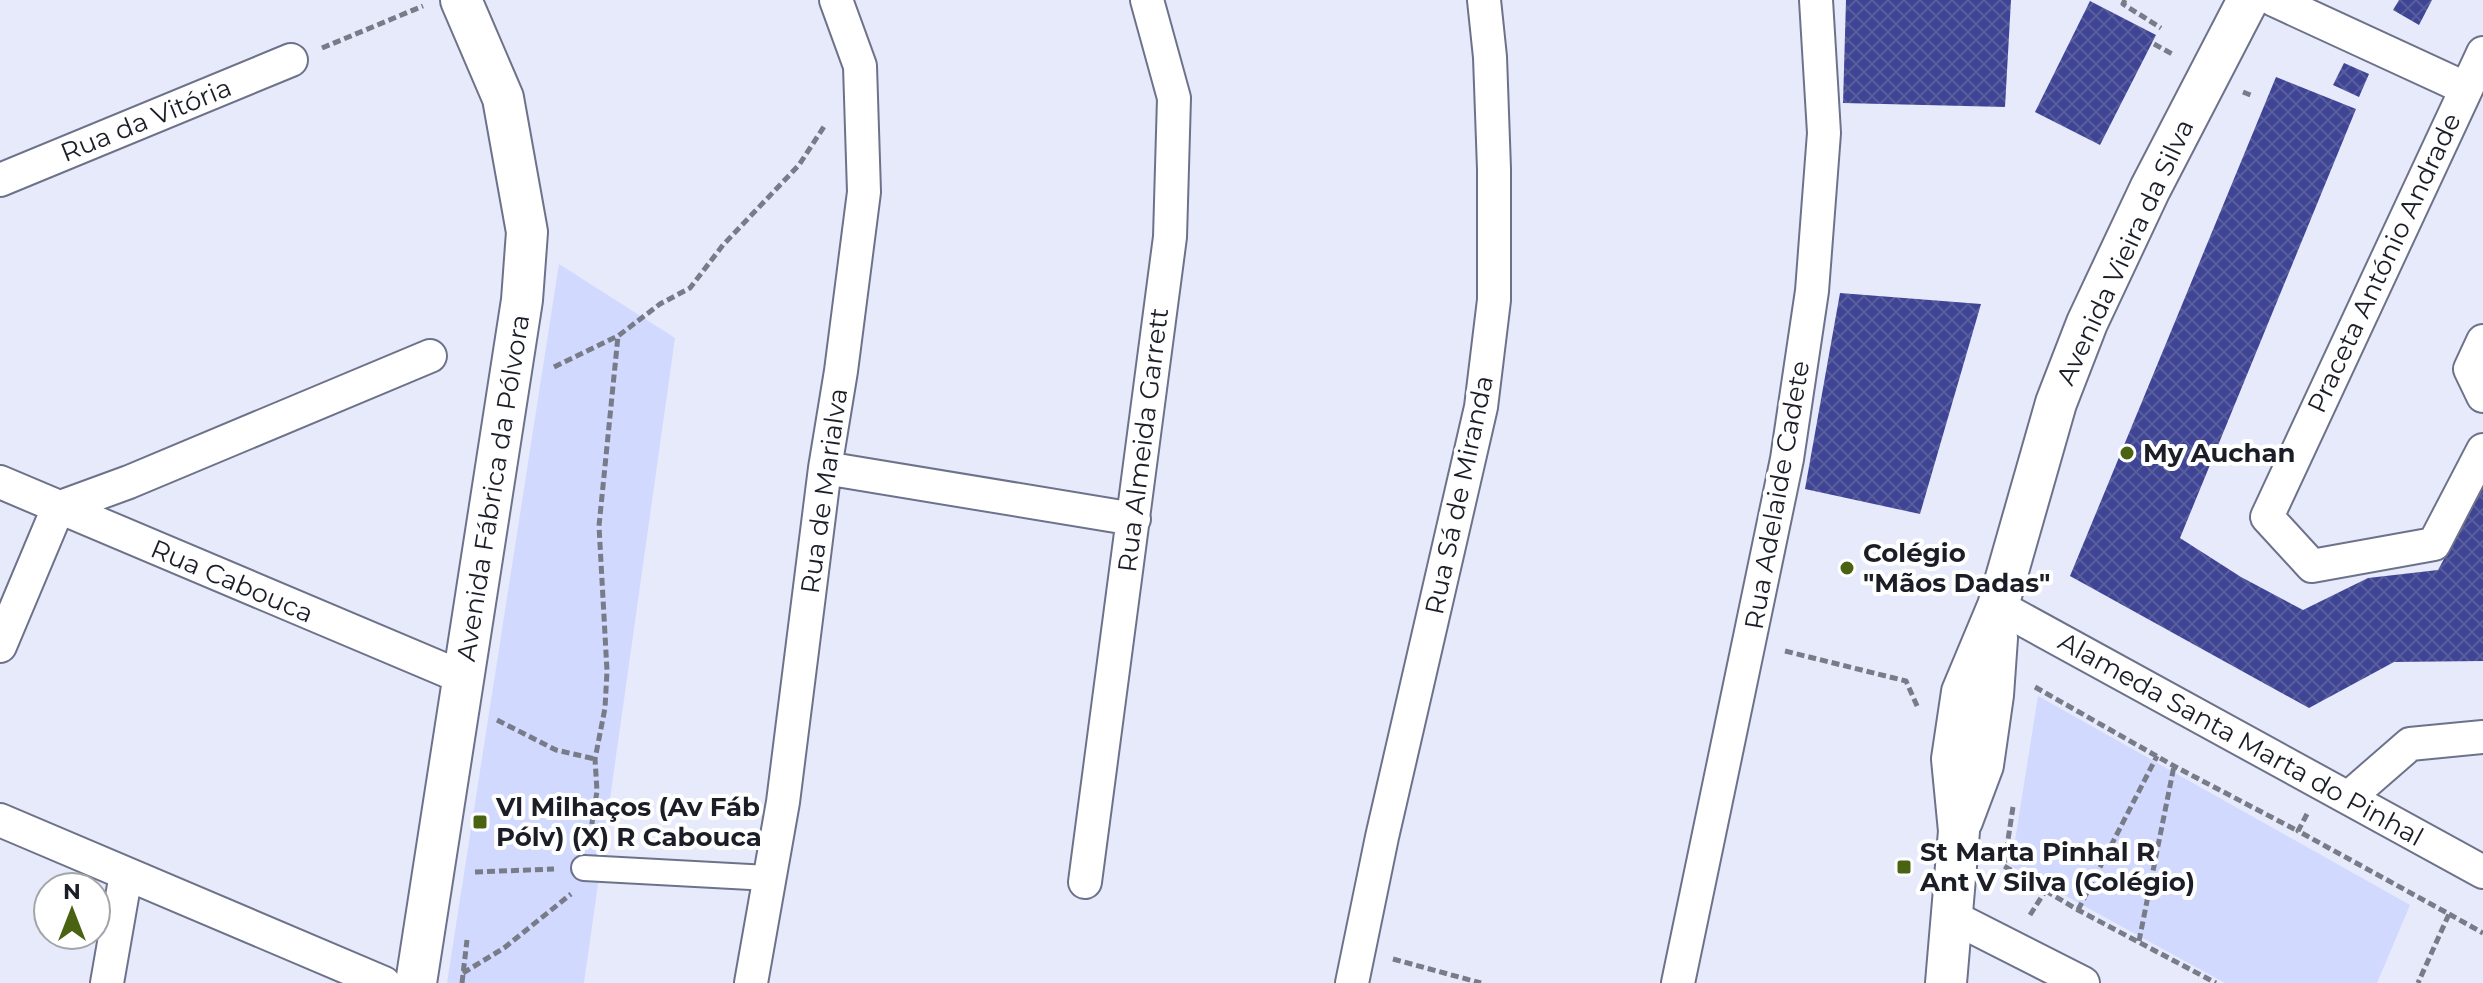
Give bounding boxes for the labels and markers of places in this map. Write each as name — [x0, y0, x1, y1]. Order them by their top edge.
place label: My Auchan — [2143, 437, 2296, 469]
marker: My Auchan — [2118, 444, 2136, 462]
place label: Colégio "Mãos Dadas" — [1863, 537, 2050, 599]
marker: Colégio "Mãos Dadas" — [1838, 559, 1856, 577]
place label: Vl Milhaços (Av Fáb Pólv) (X) R Cabouca — [495, 791, 762, 853]
marker: Vl Milhaços (Av Fáb Pólv) (X) R Cabouca — [471, 813, 489, 831]
place label: St Marta Pinhal R Ant V Silva (Colégio) — [1919, 836, 2195, 898]
marker: St Marta Pinhal R Ant V Silva (Colégio) — [1895, 858, 1913, 876]

